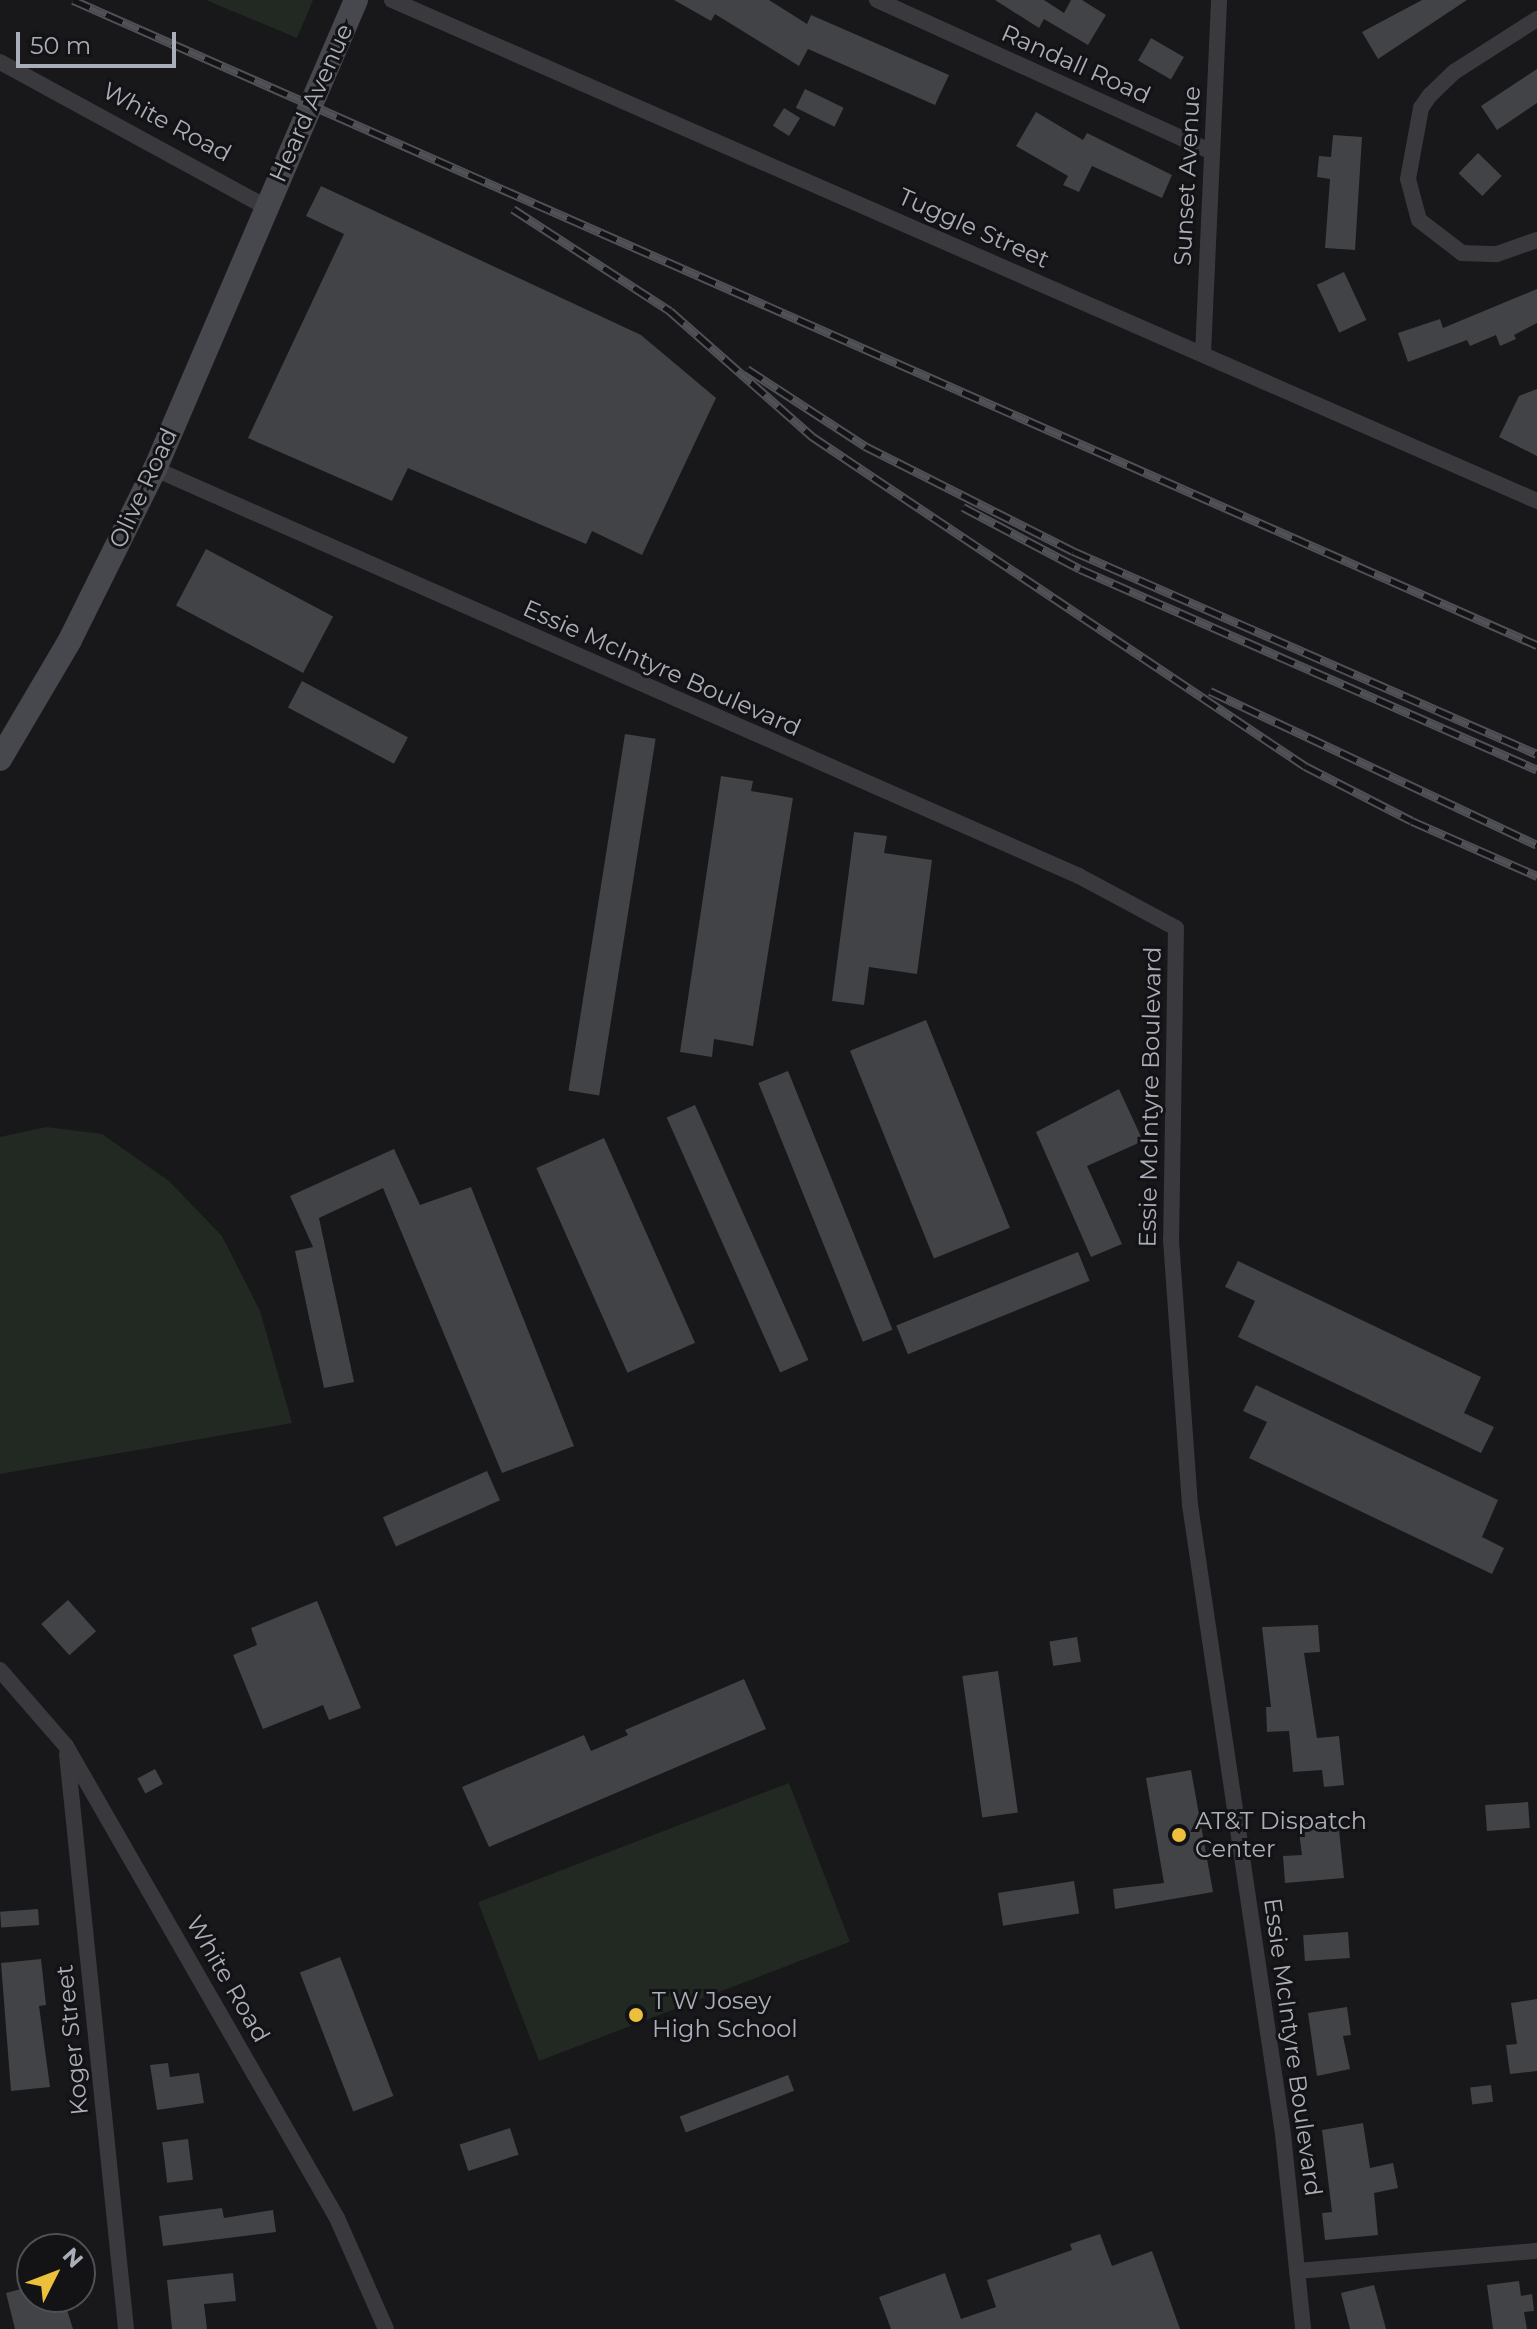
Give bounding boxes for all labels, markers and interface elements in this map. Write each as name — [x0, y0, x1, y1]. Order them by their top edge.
scale bar — [20, 16, 180, 66]
street label: Randall Road — [997, 18, 1155, 110]
street label: Heard Avenue — [263, 19, 359, 187]
text: 50 m — [30, 31, 91, 60]
street label: White Road — [98, 76, 236, 168]
street label: Sunset Avenue — [1168, 85, 1206, 267]
street label: Tuggle Street — [894, 182, 1054, 274]
street label: Olive Road — [103, 423, 183, 553]
street label: Essie McIntyre Boulevard — [519, 594, 805, 742]
street label: Essie McIntyre Boulevard — [1133, 946, 1167, 1248]
place label: AT&T Dispatch Center — [1195, 1807, 1367, 1863]
marker: AT&T Dispatch Center — [1170, 1826, 1188, 1844]
street label: Essie McIntyre Boulevard — [1258, 1896, 1328, 2198]
street label: White Road — [180, 1911, 276, 2047]
street label: Koger Street — [50, 1963, 94, 2117]
place label: T W Josey High School — [652, 1987, 798, 2043]
marker: T W Josey High School — [627, 2006, 645, 2024]
north arrow — [16, 2233, 96, 2313]
text: N — [57, 2242, 89, 2274]

